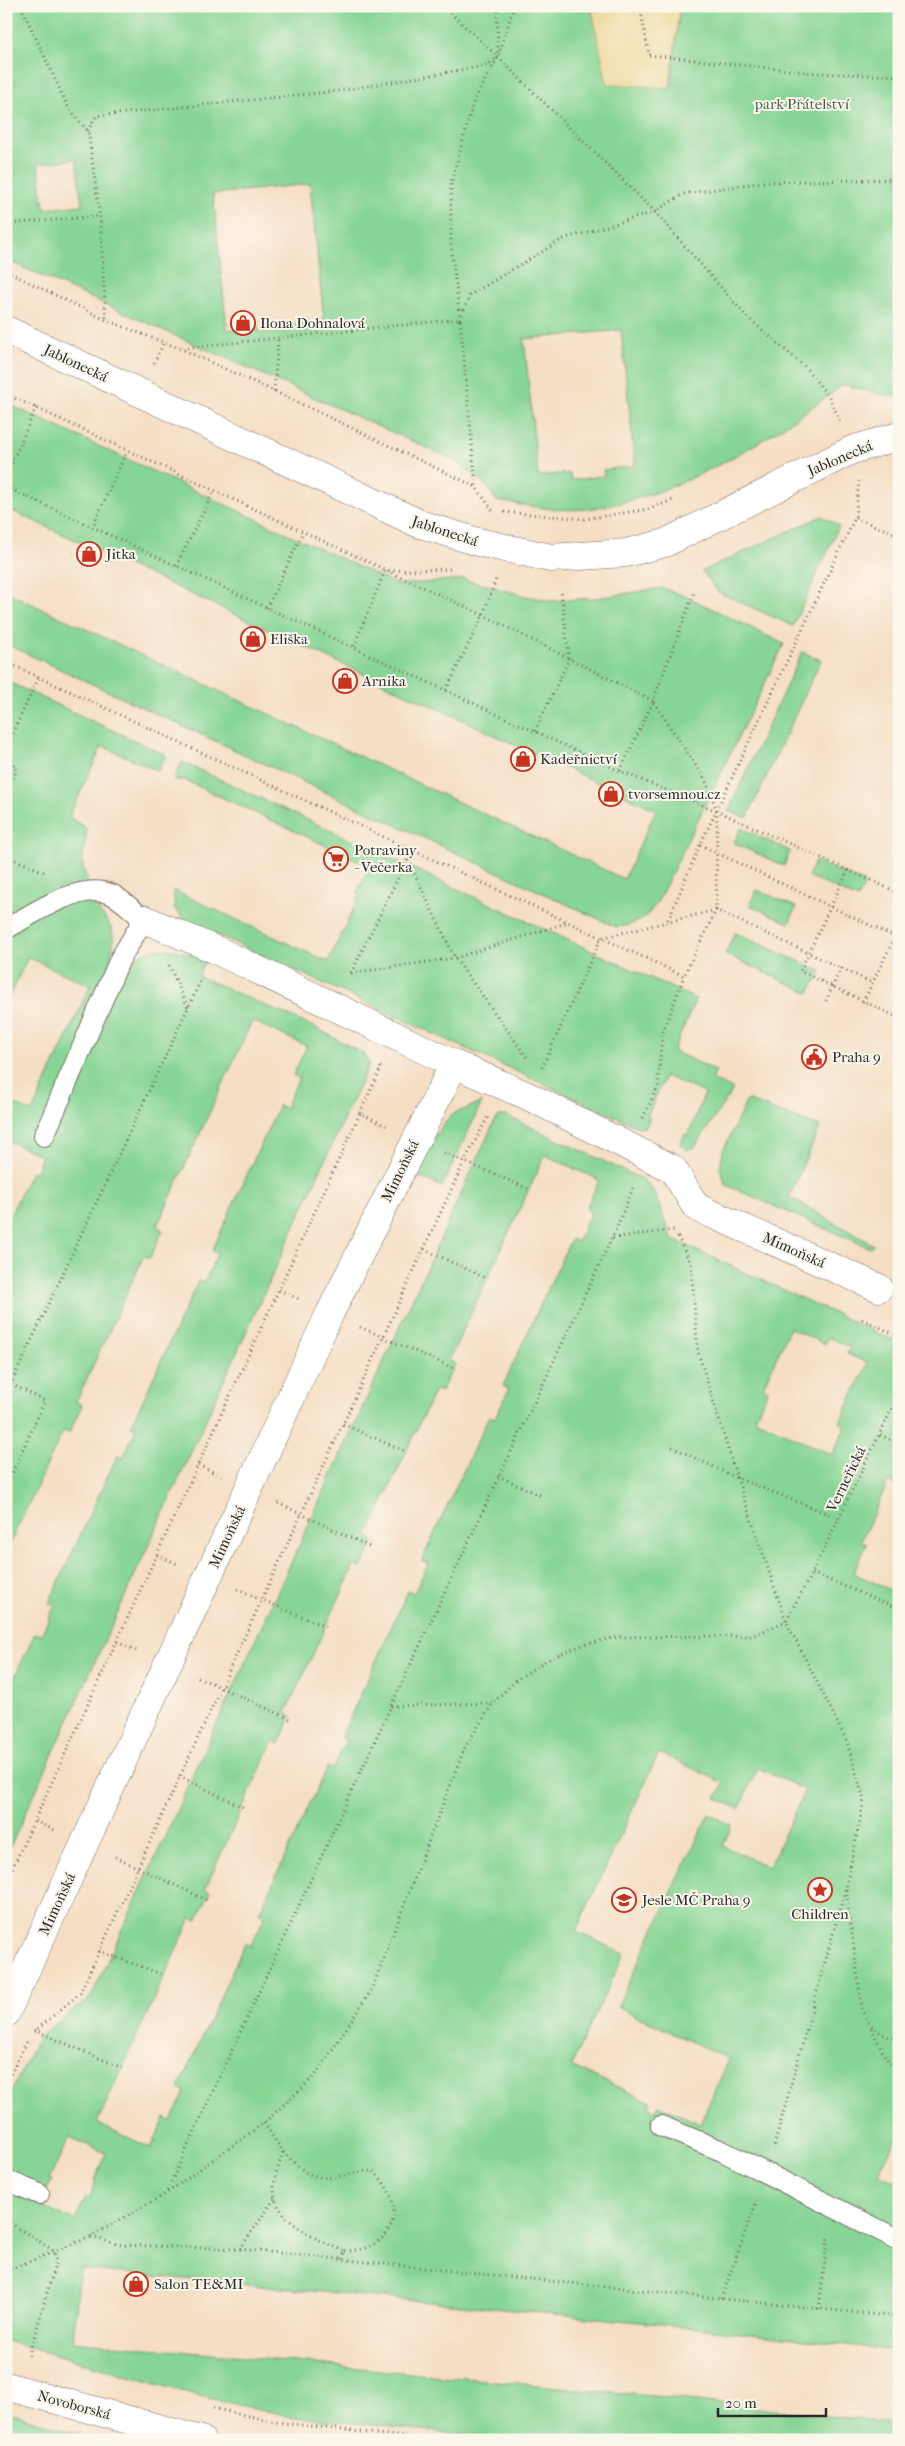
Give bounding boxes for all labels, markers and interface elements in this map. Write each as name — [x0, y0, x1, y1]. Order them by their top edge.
park label: park Přátelství — [754, 95, 850, 113]
shop icon: Ilona Dohnalová — [230, 310, 256, 336]
place label: Ilona Dohnalová — [260, 314, 366, 332]
street label: Jablonecká — [40, 340, 112, 386]
street label: Jablonecká — [804, 436, 876, 480]
street label: Jablonecká — [409, 512, 481, 551]
shop icon: Jitka — [76, 541, 102, 567]
place label: Jitka — [105, 545, 137, 563]
shop icon: Eliška — [240, 626, 266, 652]
place label: Eliška — [270, 630, 309, 648]
shop icon: Arnika — [332, 668, 358, 694]
place label: Arnika — [361, 672, 407, 690]
shop icon: Kadeřnictví — [510, 746, 536, 772]
place label: Kadeřnictví — [540, 750, 618, 768]
shop icon: tvorsemnou.cz — [598, 781, 624, 807]
place label: tvorsemnou.cz — [628, 785, 721, 803]
place label: Potraviny - Večerka — [354, 841, 418, 876]
supermarket icon: Potraviny - Večerka — [323, 846, 349, 872]
public building icon: Praha 9 — [801, 1044, 827, 1070]
place label: Praha 9 — [832, 1048, 881, 1066]
street label: Mimoňská — [377, 1136, 423, 1205]
street label: Mimoňská — [760, 1228, 829, 1272]
street label: Verneřická — [822, 1442, 870, 1516]
street label: Mimoňská — [205, 1502, 250, 1571]
street label: Mimoňská — [35, 1869, 80, 1938]
place icon: Children — [807, 1877, 833, 1903]
school or university icon: Jesle MČ Praha 9 — [611, 1887, 637, 1913]
place label: Jesle MČ Praha 9 — [641, 1891, 751, 1909]
place label: Children — [791, 1905, 849, 1923]
shop icon: Salon TE&MI — [123, 2271, 149, 2297]
place label: Salon TE&MI — [154, 2275, 243, 2293]
scale bar — [718, 2386, 825, 2418]
street label: Novoborská — [35, 2387, 114, 2424]
text: 20 m — [725, 2394, 757, 2412]

